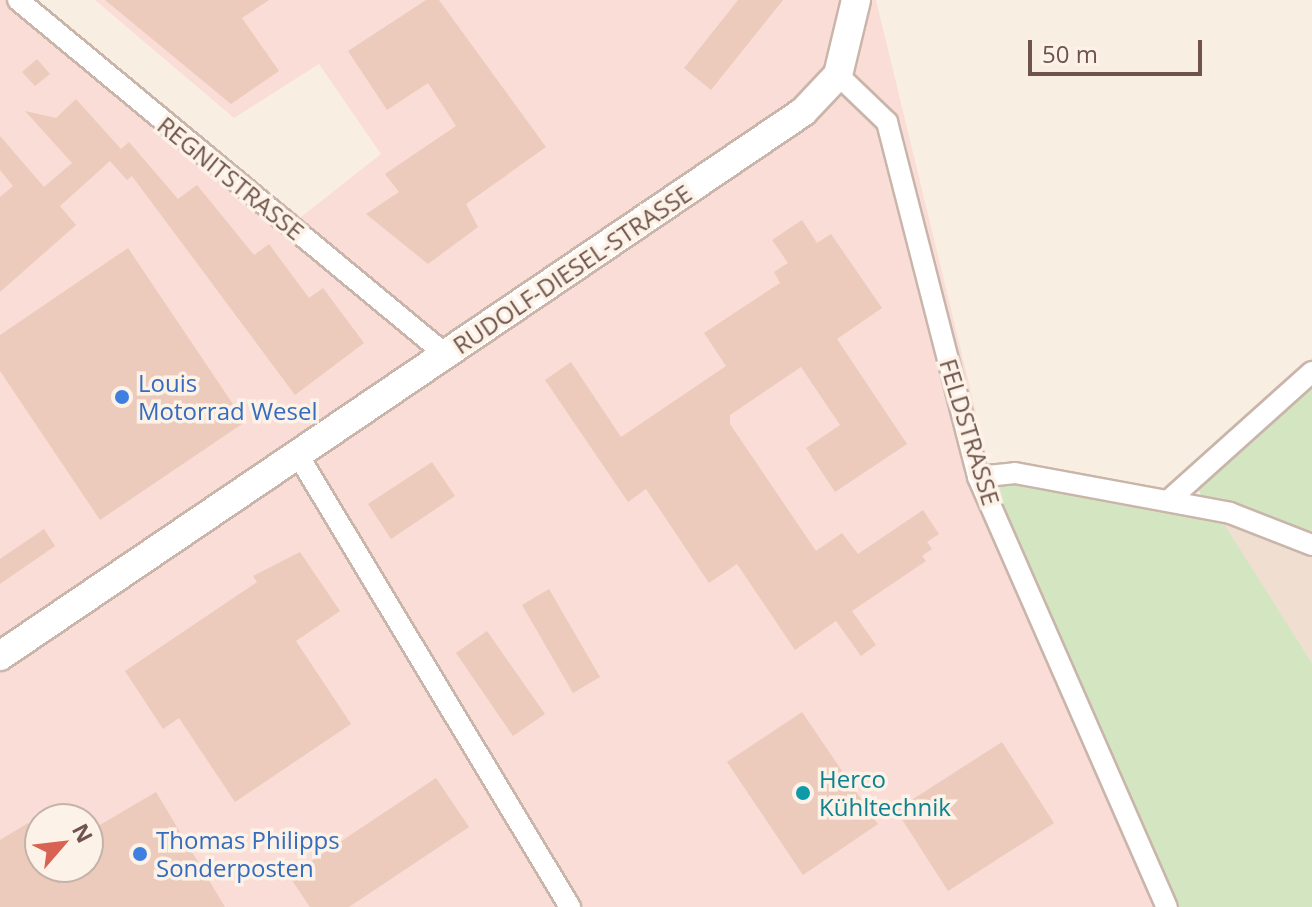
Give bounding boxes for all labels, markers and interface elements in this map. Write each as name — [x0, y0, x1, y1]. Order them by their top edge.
scale bar — [1032, 24, 1206, 74]
text: 50 m — [1042, 37, 1098, 70]
street label: REGNITSTRASSE — [152, 110, 310, 246]
street label: RUDOLF-DIESEL-STRASSE — [447, 178, 697, 360]
street label: FELDSTRASSE — [934, 355, 1006, 509]
place label: Louis Motorrad Wesel — [138, 369, 317, 425]
marker: Louis Motorrad Wesel — [113, 388, 131, 406]
place label: Herco Kühltechnik — [819, 765, 951, 821]
marker: Herco Kühltechnik — [794, 784, 812, 802]
north arrow — [24, 803, 104, 883]
text: N — [66, 818, 101, 848]
place label: Thomas Philipps Sonderposten — [156, 826, 340, 882]
marker: Thomas Philipps Sonderposten — [131, 845, 149, 863]

